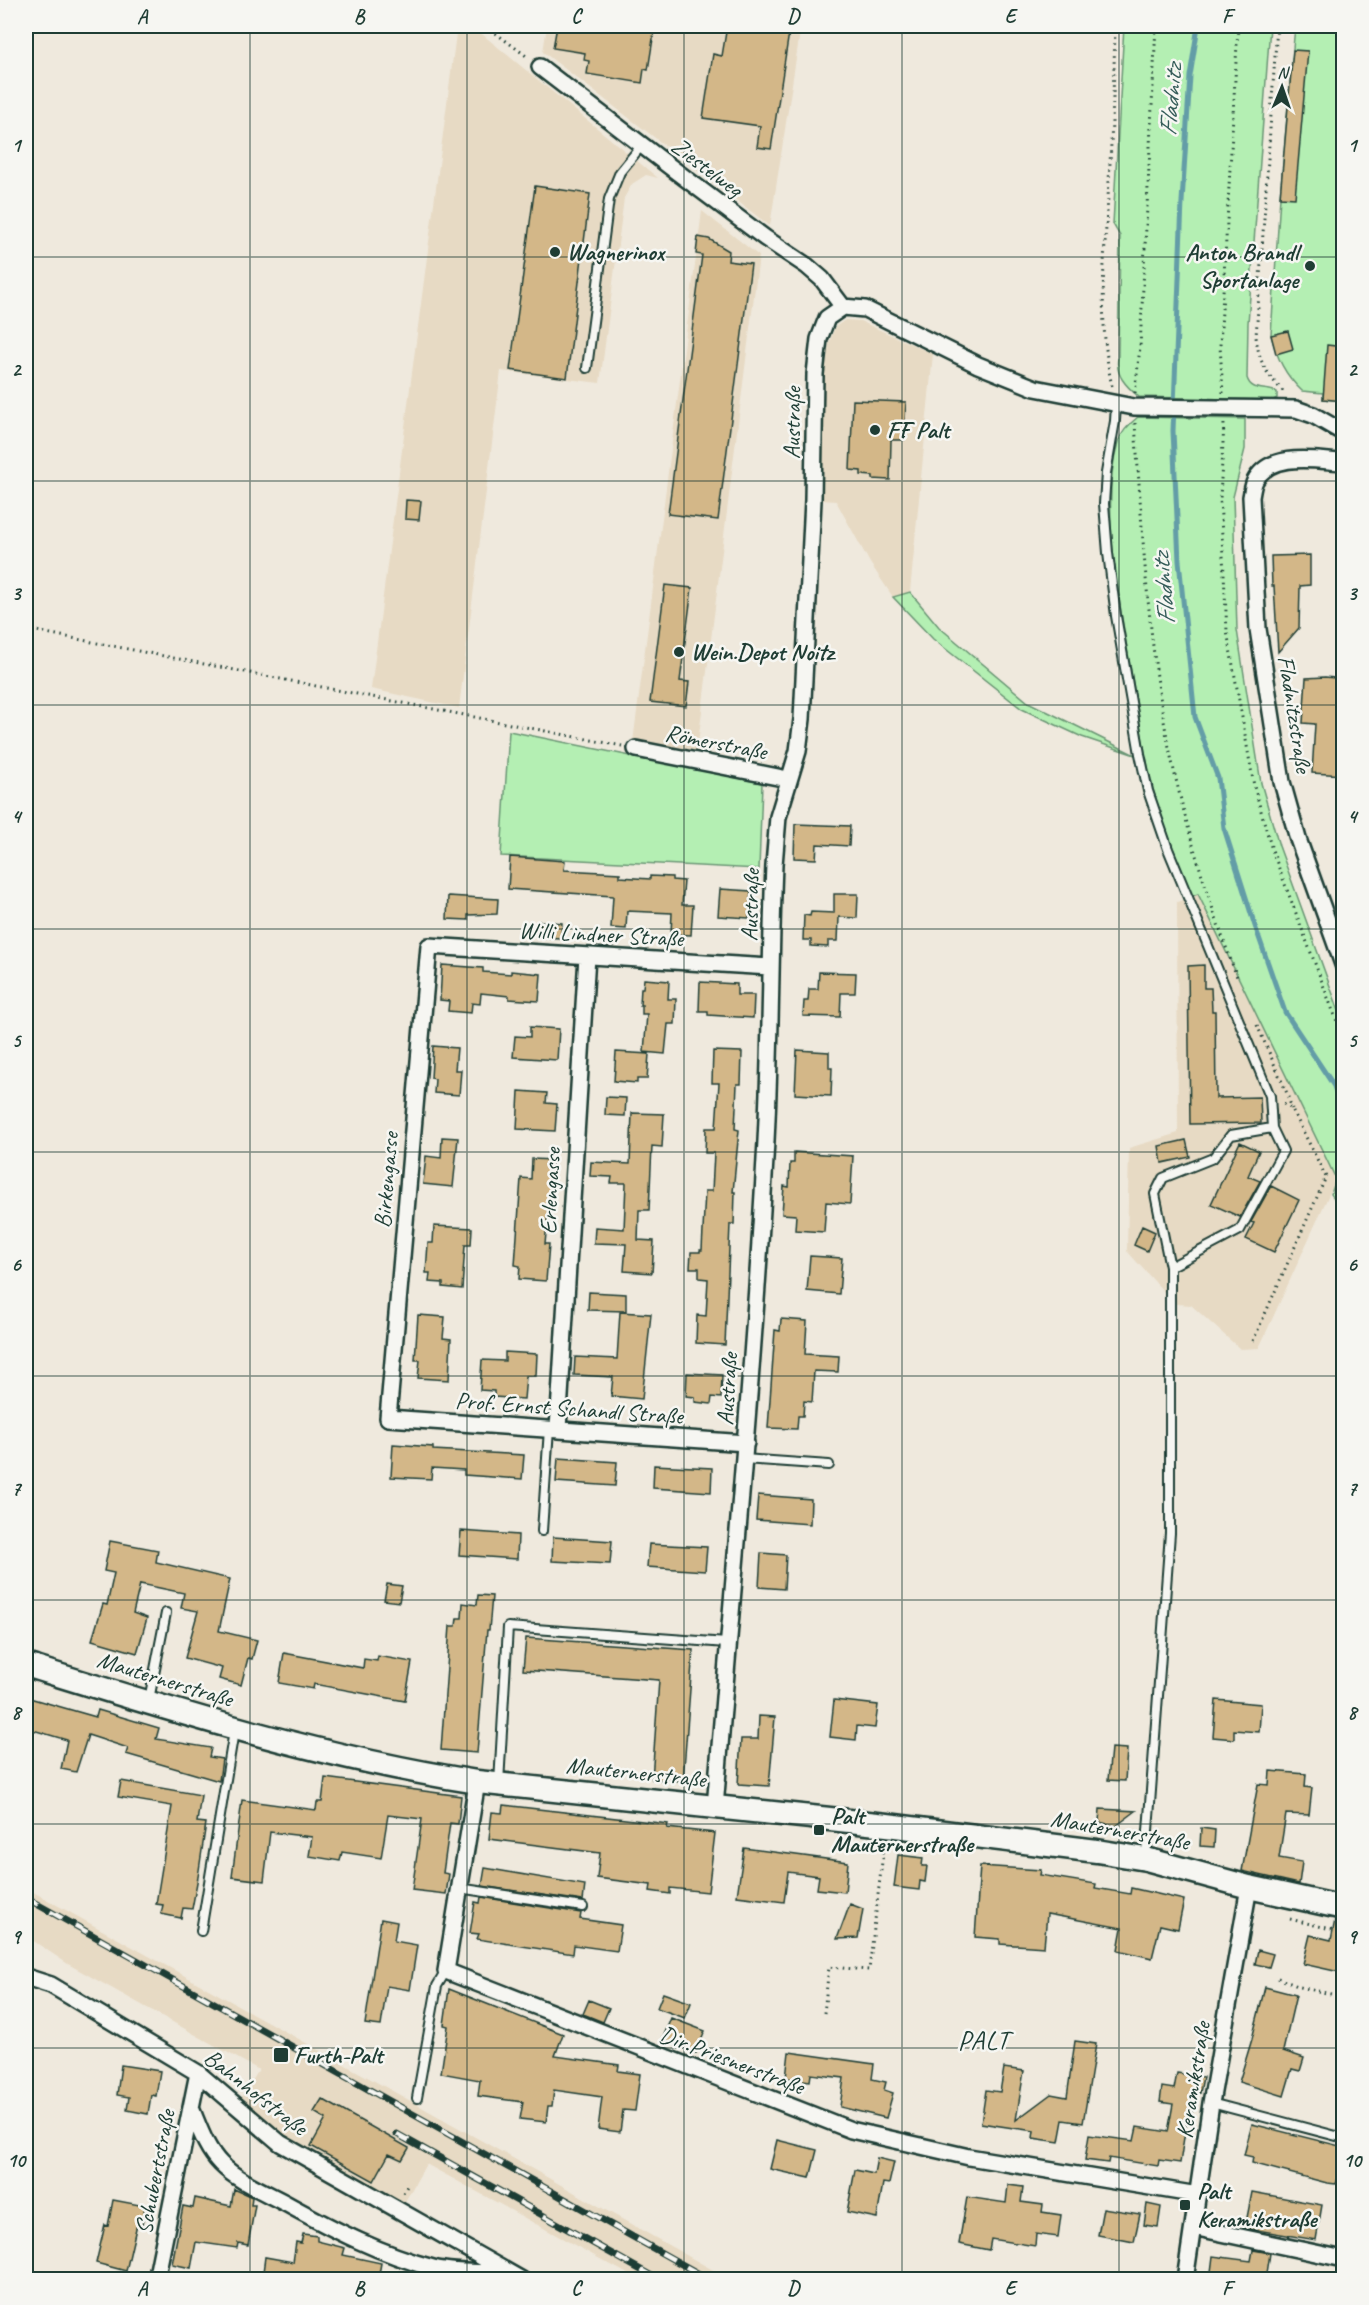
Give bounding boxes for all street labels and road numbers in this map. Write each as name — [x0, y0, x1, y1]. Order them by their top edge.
street label: Ziestelweg — [665, 130, 751, 205]
street label: Austraße — [776, 384, 808, 459]
street label: Fladnitzstraße — [1271, 653, 1319, 777]
street label: Römerstraße — [663, 717, 772, 767]
street label: Austraße — [734, 866, 766, 942]
street label: Willi Lindner Straße — [518, 915, 686, 953]
street label: Birkengasse — [367, 1129, 405, 1229]
street label: Erlengasse — [533, 1145, 567, 1235]
street label: Austraße — [710, 1350, 745, 1426]
street label: Prof. Ernst Schandl Straße — [454, 1385, 686, 1431]
street label: Mauternerstraße — [94, 1644, 238, 1714]
street label: Mauternerstraße — [565, 1750, 709, 1794]
street label: Mauternerstraße — [1048, 1803, 1194, 1857]
street label: Keramikstraße — [1169, 2017, 1217, 2140]
street label: Dir.Priesnerstraße — [656, 2019, 810, 2102]
street label: Bahnhofstraße — [198, 2042, 316, 2143]
street label: Schubertstraße — [128, 2105, 182, 2237]

